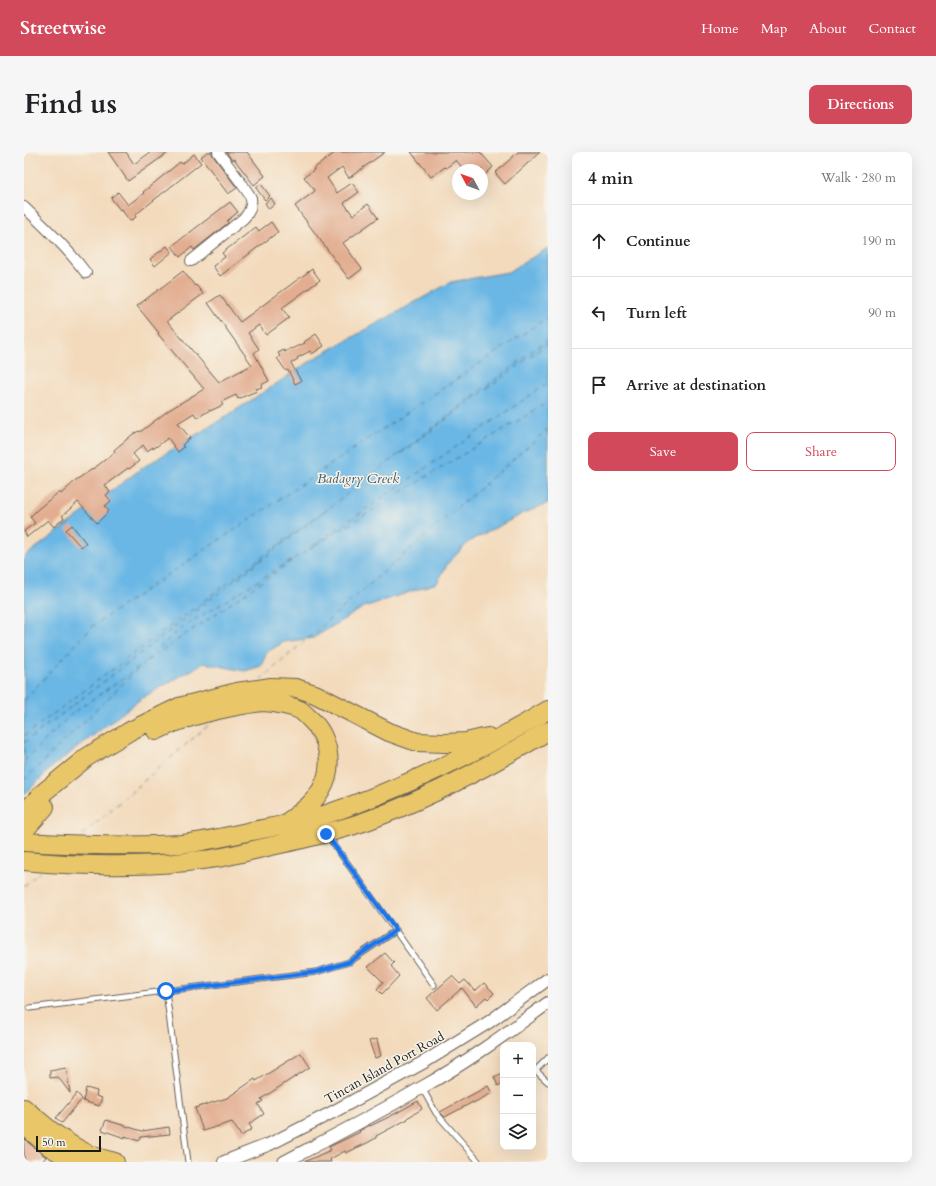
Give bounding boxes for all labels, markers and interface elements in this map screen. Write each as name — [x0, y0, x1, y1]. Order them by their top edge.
text: Streetwise — [20, 15, 107, 41]
text: Home — [701, 19, 739, 38]
text: Map — [761, 19, 787, 38]
text: About — [809, 19, 846, 38]
text: Contact — [868, 19, 916, 38]
text: Find us — [24, 85, 117, 123]
button: Directions — [809, 85, 912, 124]
north arrow — [452, 164, 488, 200]
text: 4 min — [588, 167, 633, 190]
text: Walk · 280 m — [821, 169, 896, 187]
icon: ahead — [588, 230, 610, 252]
text: Continue — [626, 231, 691, 251]
text: 190 m — [862, 232, 896, 250]
icon: left — [588, 302, 610, 324]
text: Turn left — [626, 303, 687, 323]
text: 90 m — [868, 304, 896, 322]
icon: arrive — [588, 374, 610, 396]
text: Arrive at destination — [626, 375, 766, 395]
button: Save — [588, 432, 738, 471]
button: Share — [746, 432, 896, 471]
water label: Badagry Creek — [317, 469, 399, 488]
route end — [317, 825, 335, 843]
route start — [157, 982, 175, 1000]
street label: Tincan Island Port Road — [321, 1027, 448, 1108]
map controls — [500, 1042, 536, 1150]
button: + — [500, 1042, 536, 1078]
button: − — [500, 1078, 536, 1114]
button: layers — [500, 1114, 536, 1150]
scale bar — [36, 1134, 101, 1153]
text: 50 m — [42, 1135, 66, 1150]

